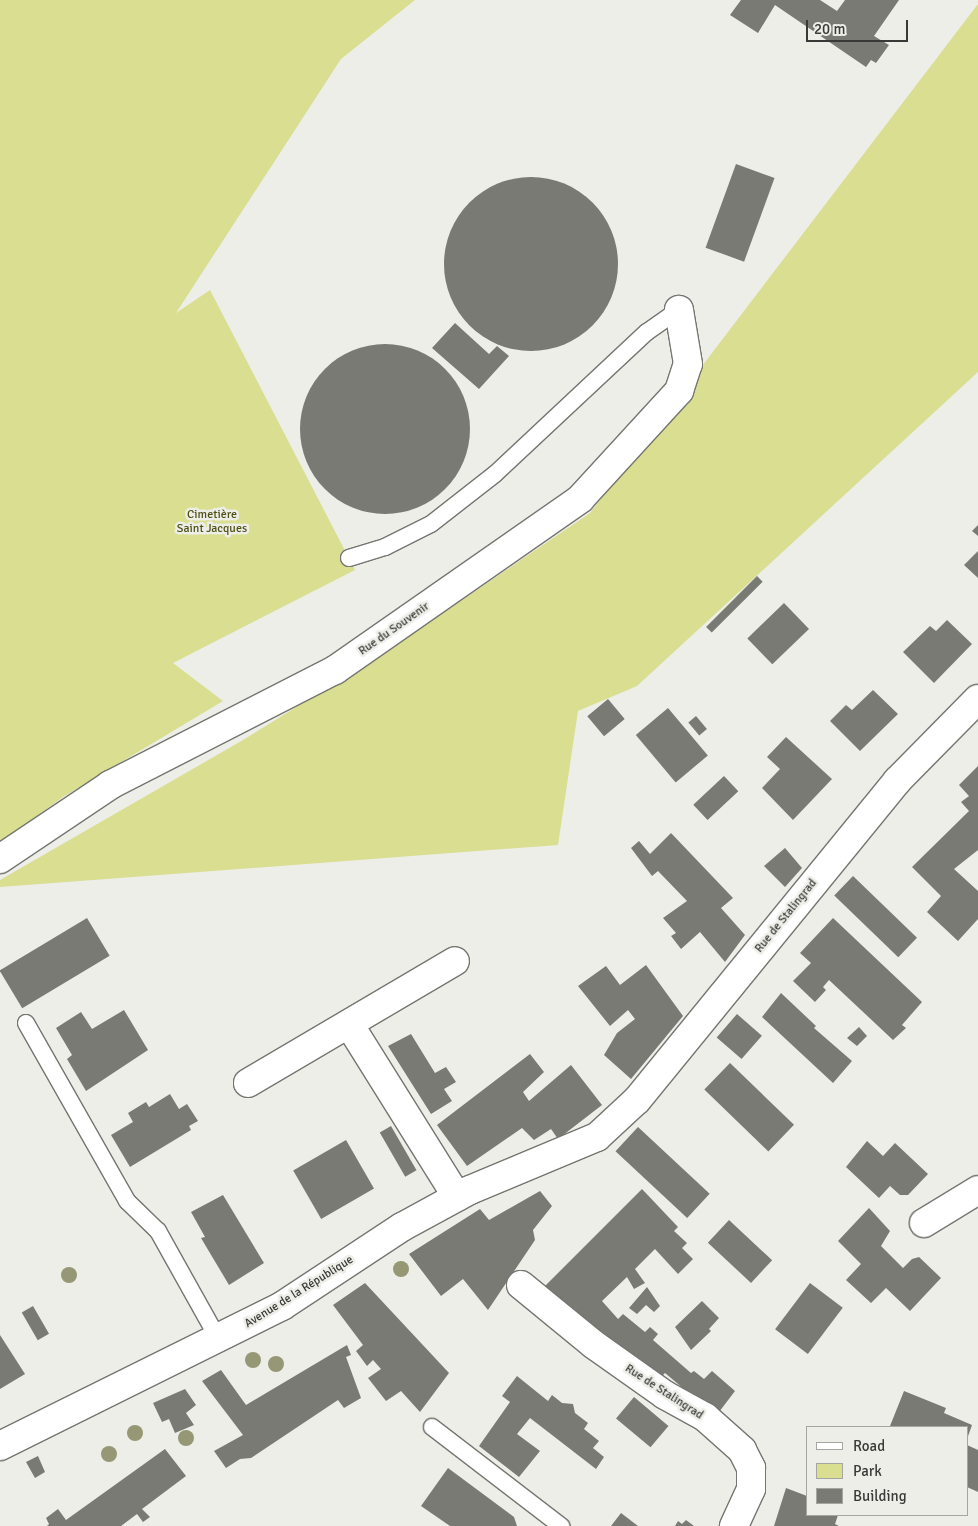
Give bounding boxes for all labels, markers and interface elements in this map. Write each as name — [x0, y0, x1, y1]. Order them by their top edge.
scale bar — [808, 10, 910, 42]
text: 20 m — [814, 20, 845, 38]
park label: Cimetière Saint Jacques — [177, 508, 247, 536]
street label: Rue du Souvenir — [356, 599, 432, 659]
street label: Rue de Stalingrad — [752, 876, 820, 956]
street label: Avenue de la République — [242, 1253, 356, 1331]
street label: Rue de Stalingrad — [622, 1361, 706, 1423]
legend — [806, 1426, 968, 1516]
text: Road — [853, 1437, 885, 1455]
text: Park — [853, 1462, 882, 1480]
text: Building — [853, 1487, 907, 1505]

